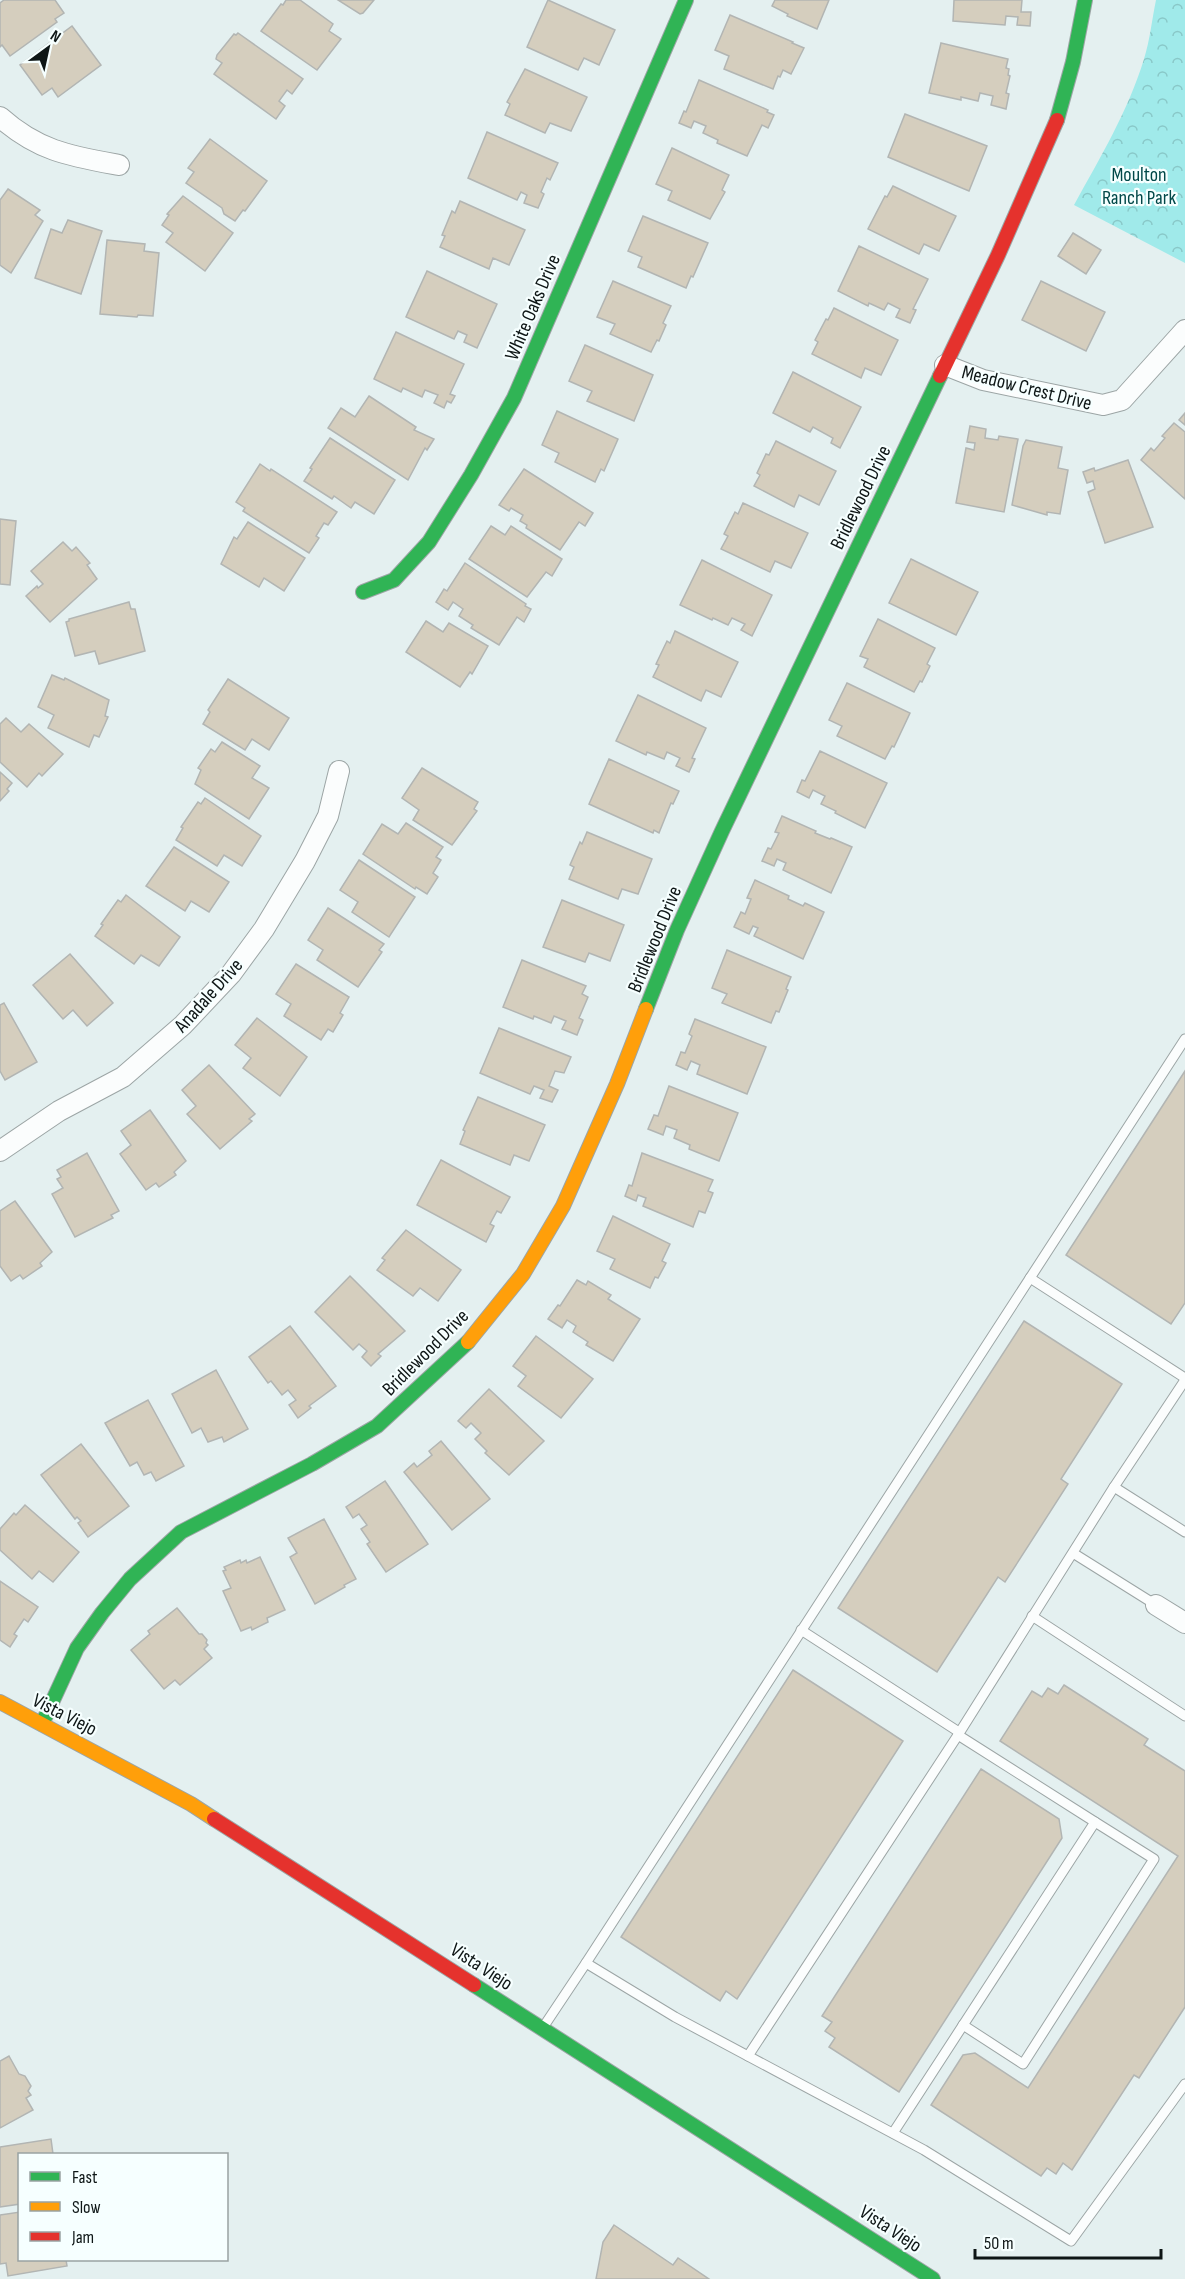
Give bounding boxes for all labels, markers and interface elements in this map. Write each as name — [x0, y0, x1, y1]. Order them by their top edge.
north arrow — [18, 18, 78, 78]
text: N — [47, 26, 64, 47]
park label: Moulton Ranch Park — [1102, 163, 1176, 210]
street label: White Oaks Drive — [500, 251, 566, 364]
street label: Meadow Crest Drive — [959, 360, 1094, 416]
street label: Bridlewood Drive — [825, 442, 896, 553]
street label: Bridlewood Drive — [623, 883, 687, 996]
street label: Anadale Drive — [169, 954, 248, 1038]
street label: Bridlewood Drive — [377, 1304, 474, 1401]
street label: Vista Viejo — [28, 1688, 101, 1741]
street label: Vista Viejo — [446, 1938, 517, 1996]
legend — [18, 2153, 228, 2261]
text: Fast — [72, 2167, 98, 2188]
text: Slow — [72, 2197, 101, 2218]
street label: Vista Viejo — [855, 2200, 926, 2258]
scale bar — [975, 2222, 1161, 2260]
text: Jam — [71, 2227, 94, 2248]
text: 50 m — [984, 2233, 1014, 2254]

